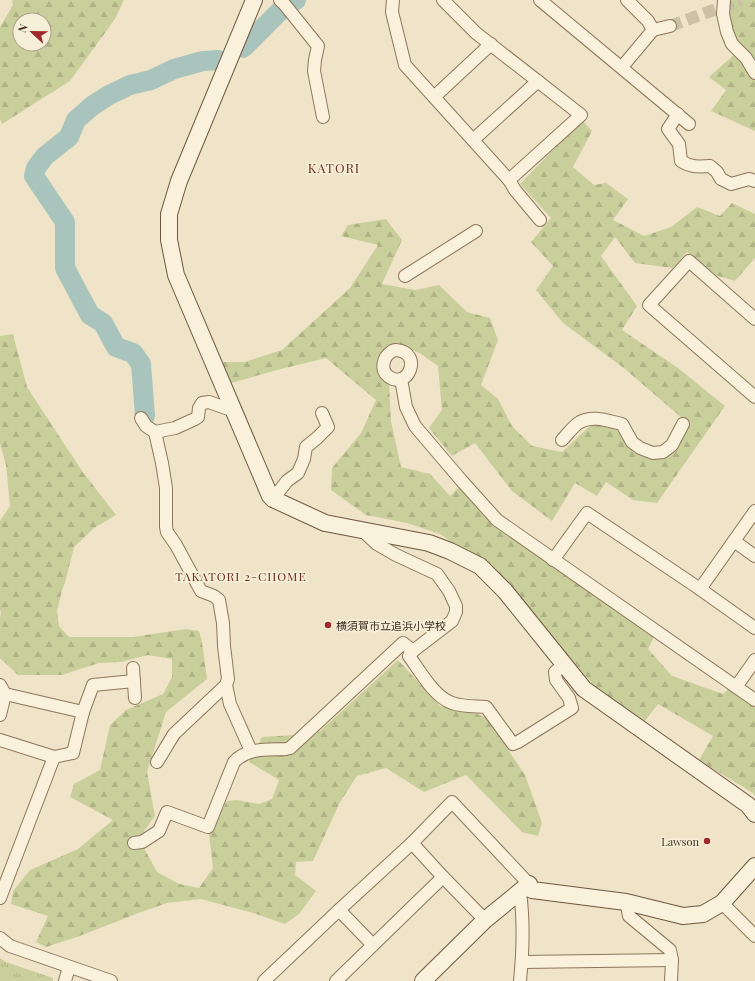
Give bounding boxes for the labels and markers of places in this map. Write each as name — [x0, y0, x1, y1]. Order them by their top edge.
place label: 横須賀市立追浜小学校 — [336, 618, 446, 633]
marker: 横須賀市立追浜小学校 — [323, 620, 333, 630]
place label: Lawson — [661, 834, 699, 849]
marker: Lawson — [702, 836, 712, 846]

